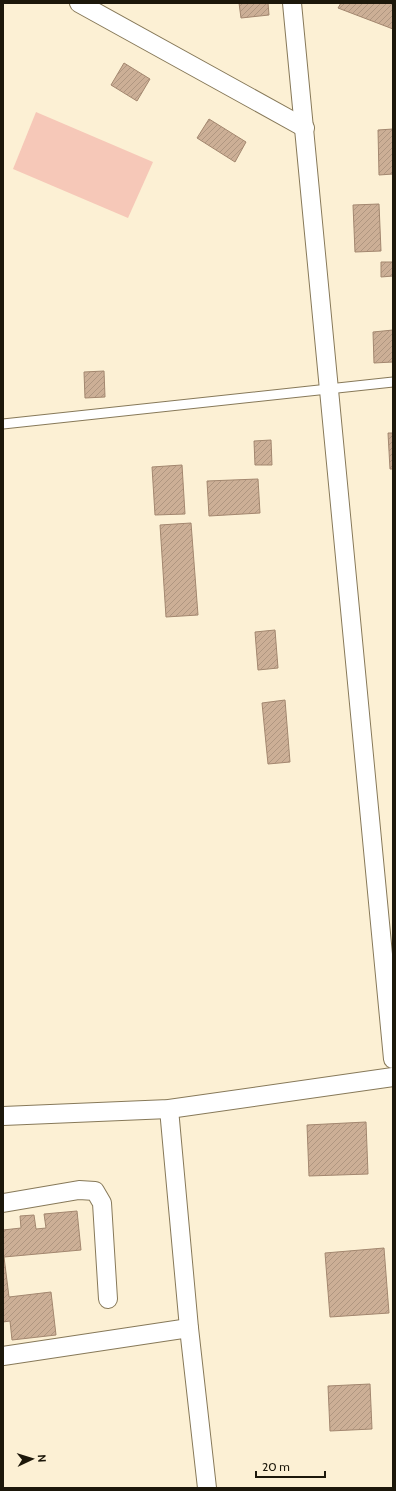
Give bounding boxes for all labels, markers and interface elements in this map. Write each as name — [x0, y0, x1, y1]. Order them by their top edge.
north arrow — [12, 1439, 52, 1479]
scale bar — [256, 1453, 325, 1479]
text: N — [35, 1454, 49, 1463]
text: 20 m — [262, 1459, 290, 1474]

